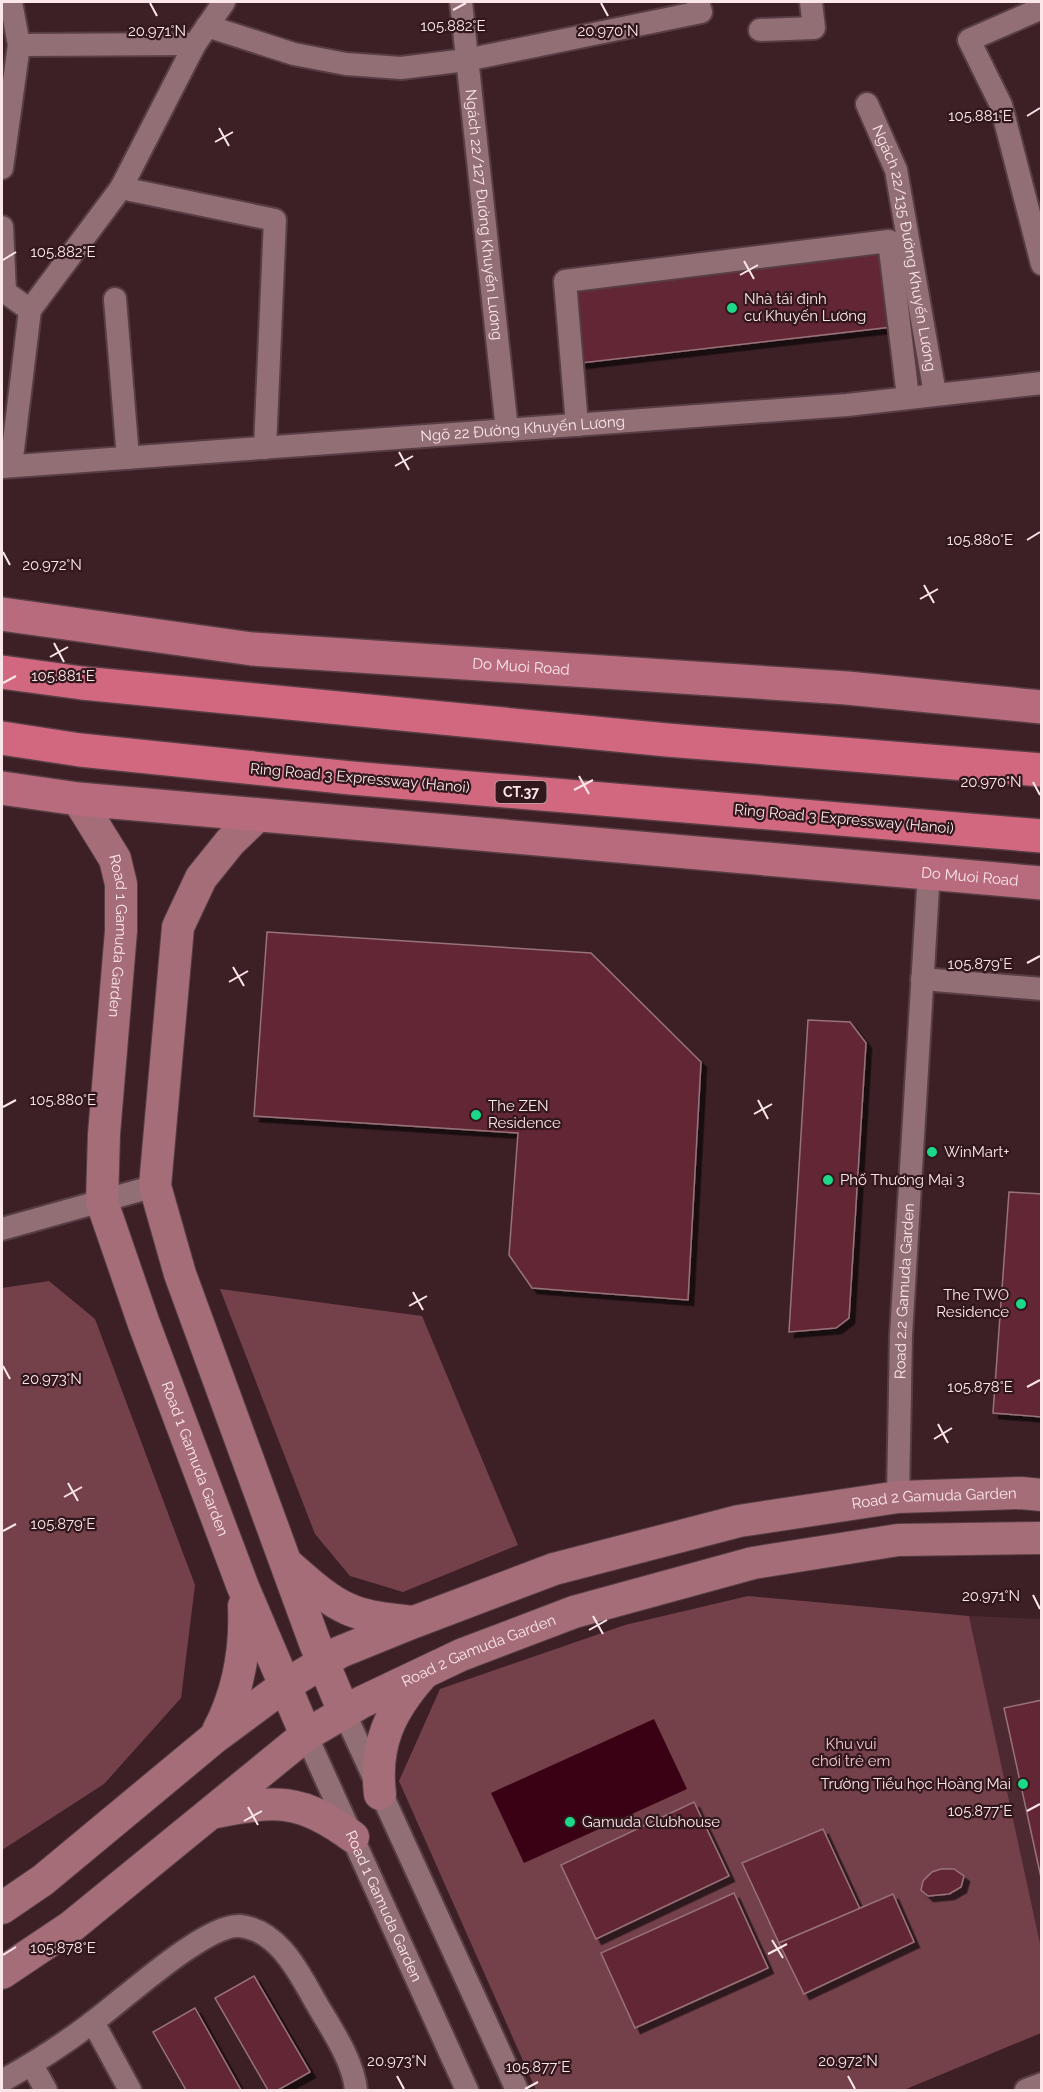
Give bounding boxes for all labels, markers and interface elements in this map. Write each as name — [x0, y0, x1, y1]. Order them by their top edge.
text: 105.882°E — [420, 17, 486, 35]
text: 20.971°N — [128, 22, 186, 40]
text: 20.970°N — [578, 22, 638, 40]
street label: Ngách 22/127 Đường Khuyến Lương — [461, 88, 506, 341]
text: 105.881°E — [948, 107, 1012, 125]
street label: Ngách 22/135 Đường Khuyến Lương — [868, 122, 940, 373]
text: 105.882°E — [30, 243, 96, 261]
place label: Nhà tái định cư Khuyến Lương — [744, 290, 866, 325]
marker: Nhà tái định cư Khuyến Lương — [725, 301, 739, 315]
street label: Ngõ 22 Đường Khuyến Lương — [420, 412, 626, 445]
text: 105.880°E — [947, 531, 1013, 549]
text: 20.972°N — [22, 556, 82, 574]
street label: Do Muoi Road — [472, 654, 570, 679]
text: 105.881°E — [31, 667, 95, 685]
street label: Ring Road 3 Expressway (Hanoi) — [250, 759, 470, 797]
text: 20.970°N — [961, 773, 1021, 791]
road number: CT.37 — [496, 781, 546, 803]
street label: Ring Road 3 Expressway (Hanoi) — [734, 800, 954, 838]
street label: Road 1 Gamuda Garden — [105, 853, 130, 1018]
street label: Do Muoi Road — [920, 864, 1019, 890]
text: 105.879°E — [948, 955, 1012, 973]
text: 105.880°E — [30, 1091, 96, 1109]
place label: The ZEN Residence — [488, 1097, 561, 1132]
marker: The ZEN Residence — [469, 1108, 483, 1122]
place label: WinMart+ — [944, 1143, 1009, 1161]
marker: WinMart+ — [925, 1145, 939, 1159]
place label: Phố Thương Mại 3 — [840, 1171, 964, 1189]
marker: Phố Thương Mại 3 — [821, 1173, 835, 1187]
street label: Road 2.2 Gamuda Garden — [891, 1203, 918, 1379]
place label: The TWO Residence — [936, 1286, 1009, 1321]
marker: The TWO Residence — [1014, 1297, 1028, 1311]
text: 20.973°N — [22, 1370, 82, 1388]
text: 105.878°E — [947, 1378, 1013, 1396]
street label: Road 1 Gamuda Garden — [157, 1379, 232, 1539]
street label: Road 2 Gamuda Garden — [850, 1484, 1017, 1513]
text: 105.879°E — [31, 1515, 95, 1533]
text: 20.971°N — [962, 1587, 1020, 1605]
street label: Road 2 Gamuda Garden — [399, 1611, 558, 1691]
park label: Khu vui chơi trẻ em — [812, 1735, 890, 1770]
place label: Trường Tiểu học Hoàng Mai — [821, 1775, 1011, 1793]
marker: Trường Tiểu học Hoàng Mai — [1016, 1777, 1030, 1791]
text: 105.877°E — [948, 1802, 1012, 1820]
place label: Gamuda Clubhouse — [582, 1813, 720, 1831]
marker: Gamuda Clubhouse — [563, 1815, 577, 1829]
street label: Road 1 Gamuda Garden — [342, 1828, 426, 1985]
text: 105.878°E — [30, 1939, 96, 1957]
text: 20.973°N — [367, 2052, 427, 2070]
text: 20.972°N — [818, 2052, 878, 2070]
text: 105.877°E — [506, 2058, 570, 2076]

